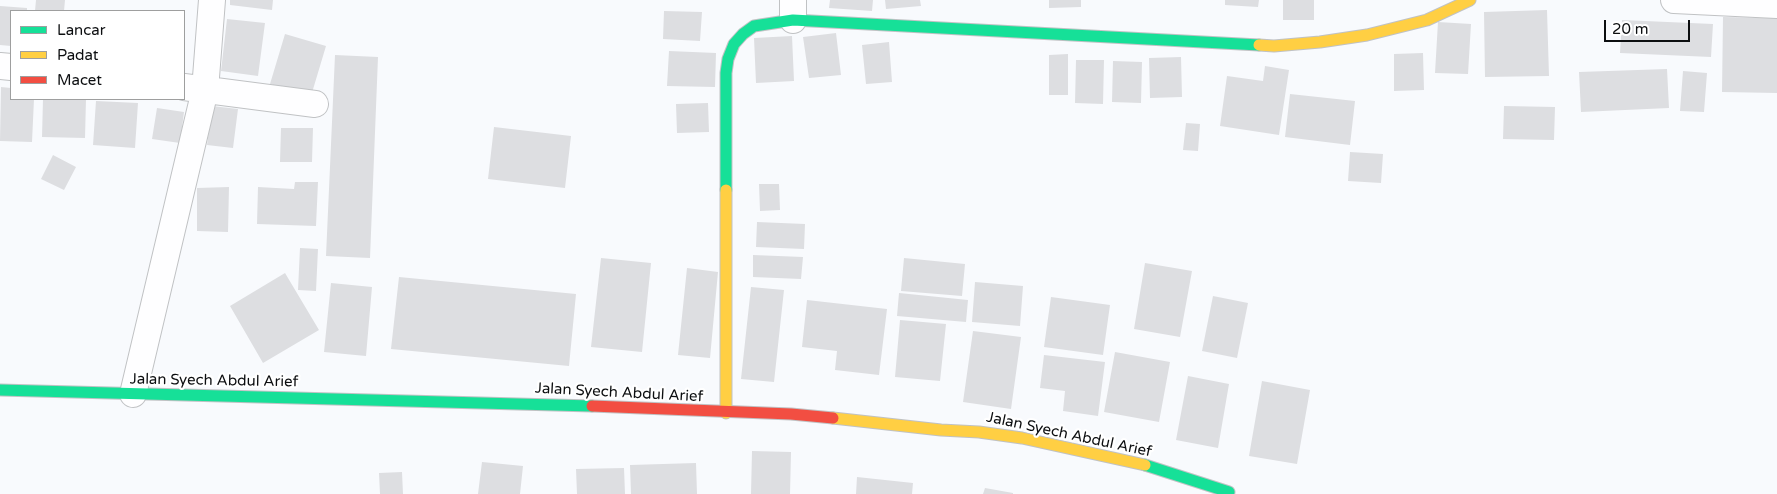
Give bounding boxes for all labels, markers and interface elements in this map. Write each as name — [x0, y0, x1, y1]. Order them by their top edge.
legend — [10, 10, 185, 100]
scale bar — [1607, 10, 1693, 42]
text: 20 m — [1612, 20, 1649, 38]
text: Lancar — [57, 21, 105, 39]
text: Padat — [57, 46, 99, 64]
text: Macet — [57, 71, 102, 89]
street label: Jalan Syech Abdul Arief — [130, 371, 298, 391]
street label: Jalan Syech Abdul Arief — [534, 380, 704, 406]
street label: Jalan Syech Abdul Arief — [985, 409, 1153, 461]

